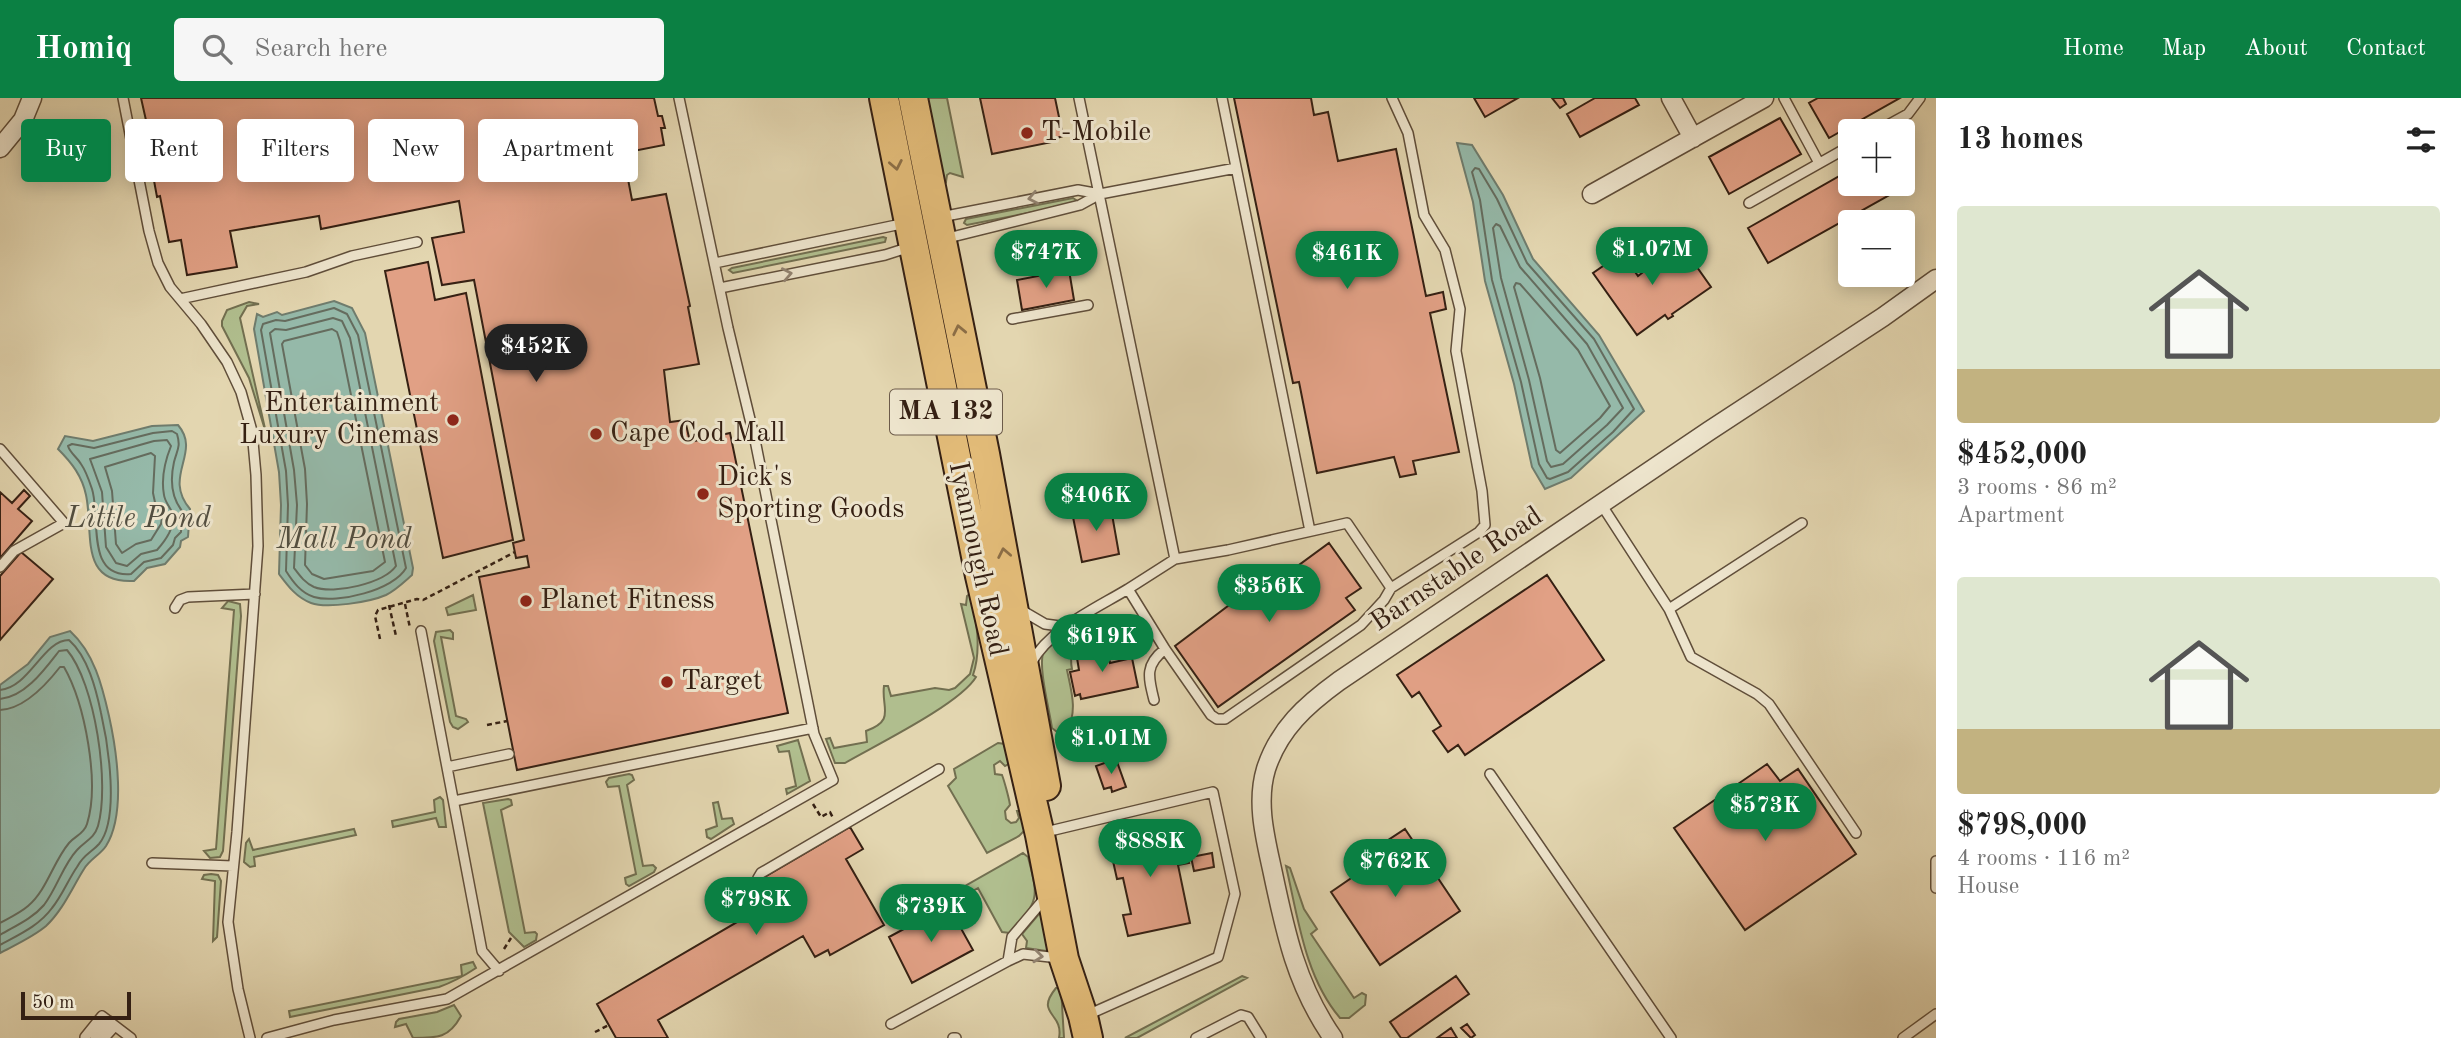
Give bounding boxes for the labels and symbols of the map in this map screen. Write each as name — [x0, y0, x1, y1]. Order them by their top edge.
place label: T-Mobile — [1041, 119, 1151, 147]
marker: T-Mobile — [1019, 125, 1035, 141]
one-way arrow — [888, 159, 903, 171]
one-way arrow — [1027, 190, 1039, 205]
pin: $1.07M — [1595, 228, 1709, 287]
pin: $747K — [997, 230, 1095, 290]
pin: $461K — [1298, 232, 1396, 291]
one-way arrow — [781, 268, 793, 283]
pin: $452K — [487, 324, 585, 384]
one-way arrow — [952, 324, 967, 336]
place label: Entertainment Luxury Cinemas — [239, 390, 439, 450]
road number: MA 132 — [890, 390, 1002, 434]
marker: Entertainment Luxury Cinemas — [445, 412, 461, 428]
place label: Cape Cod Mall — [610, 420, 785, 448]
marker: Cape Cod Mall — [588, 426, 604, 442]
street label: Iyannough Road — [943, 459, 1011, 659]
place label: Dick's Sporting Goods — [717, 464, 904, 524]
pin: $406K — [1047, 474, 1145, 533]
marker: Dick's Sporting Goods — [695, 486, 711, 502]
street label: Barnstable Road — [1366, 502, 1548, 638]
water label: Little Pond — [64, 504, 212, 534]
water label: Mall Pond — [275, 525, 413, 555]
one-way arrow — [997, 547, 1012, 559]
pin: $356K — [1220, 564, 1318, 624]
place label: Planet Fitness — [540, 587, 715, 615]
marker: Planet Fitness — [518, 593, 534, 609]
pin: $619K — [1053, 614, 1151, 674]
place label: Target — [681, 668, 763, 696]
marker: Target — [659, 674, 675, 690]
pin: $1.01M — [1054, 716, 1168, 776]
pin: $573K — [1716, 784, 1814, 843]
pin: $888K — [1101, 820, 1199, 879]
pin: $762K — [1346, 840, 1444, 899]
pin: $798K — [707, 878, 805, 937]
pin: $739K — [882, 884, 980, 944]
one-way arrow — [1032, 948, 1044, 963]
scale bar — [21, 989, 131, 1021]

